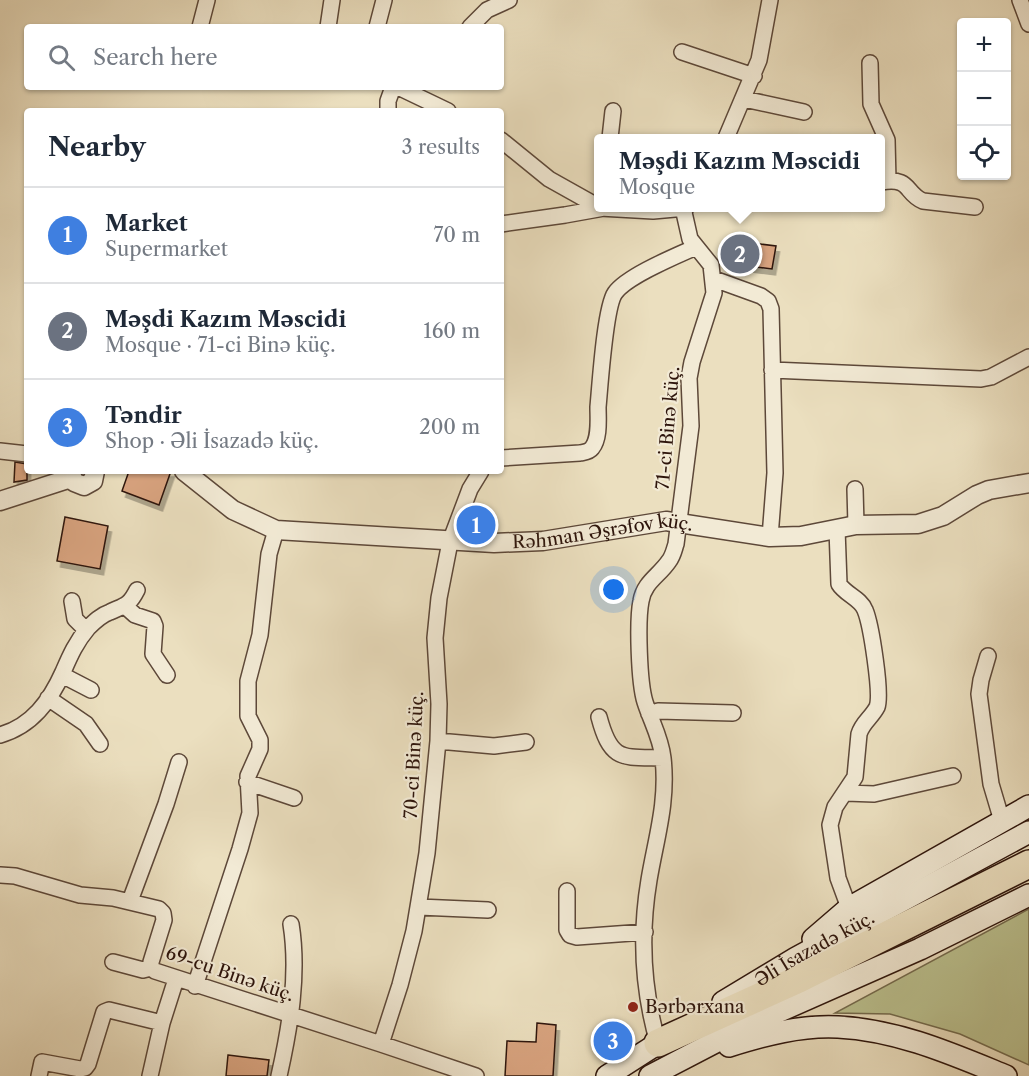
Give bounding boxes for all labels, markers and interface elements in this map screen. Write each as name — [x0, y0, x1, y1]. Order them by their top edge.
map controls — [957, 18, 1011, 180]
button: + — [957, 18, 1011, 72]
search box — [24, 24, 504, 90]
icon: search — [45, 41, 78, 74]
text: Search here — [93, 44, 218, 71]
button: − — [957, 72, 1011, 126]
button: locate — [957, 126, 1011, 180]
text: Nearby — [48, 131, 146, 163]
popup — [594, 134, 885, 212]
text: 3 results — [402, 135, 480, 159]
text: Məşdi Kazım Məscidi — [619, 148, 860, 175]
text: Mosque — [619, 175, 695, 199]
text: Market — [105, 210, 188, 237]
text: 1 — [63, 223, 72, 247]
text: 70 m — [434, 223, 480, 247]
pin: 2 — [720, 232, 760, 276]
text: Supermarket — [105, 237, 228, 261]
text: Məşdi Kazım Məscidi — [105, 306, 346, 333]
text: 2 — [62, 319, 73, 343]
text: 160 m — [423, 319, 480, 343]
text: Mosque · 71-ci Binə küç. — [105, 333, 335, 357]
street label: 71-ci Binə küç. — [652, 365, 684, 491]
text: Təndir — [105, 402, 182, 429]
text: 3 — [62, 415, 73, 439]
text: 200 m — [419, 415, 480, 439]
text: Shop · Əli İsazadə küç. — [105, 429, 319, 453]
pin: 1 — [456, 502, 496, 548]
street label: Rəhman Əşrəfov küç. — [512, 510, 694, 553]
your location — [599, 575, 628, 604]
street label: 70-ci Binə küç. — [400, 691, 428, 819]
street label: Əli İsazadə küç. — [751, 907, 878, 991]
street label: 69-cu Binə küç. — [163, 942, 297, 1006]
place label: Bərbərxana — [645, 996, 745, 1018]
marker: Bərbərxana — [626, 1000, 640, 1014]
pin: 3 — [594, 1018, 632, 1064]

